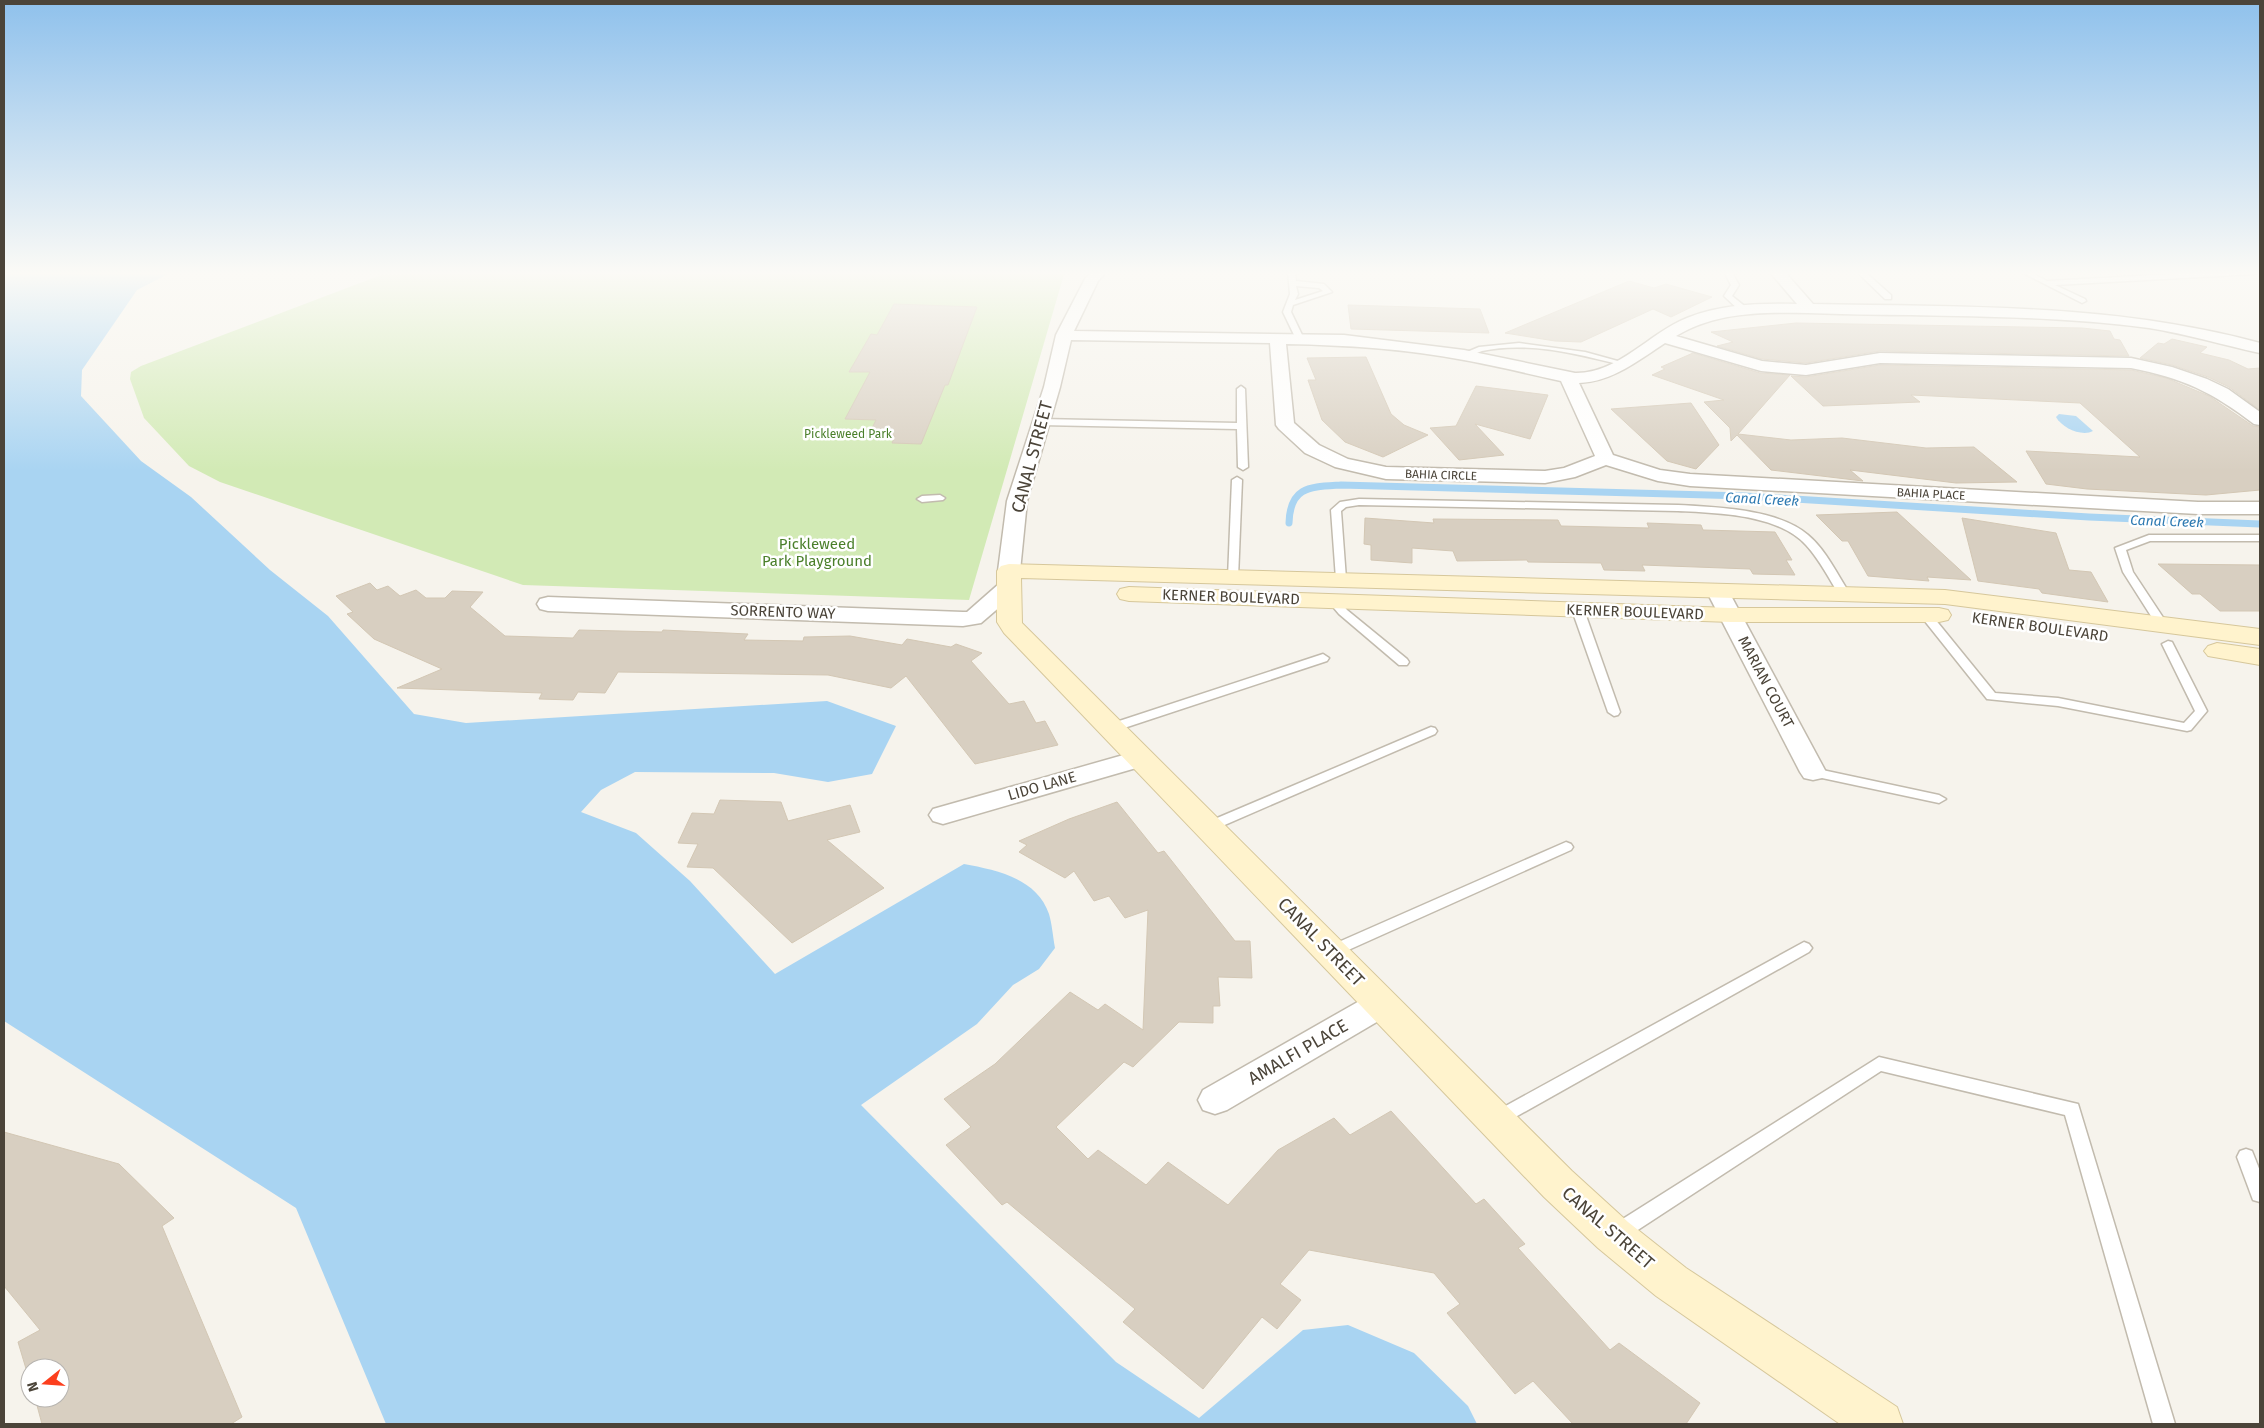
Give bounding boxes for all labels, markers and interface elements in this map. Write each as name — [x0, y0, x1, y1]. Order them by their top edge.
street label: CANAL STREET — [1007, 398, 1058, 515]
park label: Pickleweed Park — [804, 427, 893, 441]
street label: BAHIA CIRCLE — [1405, 467, 1477, 483]
street label: BAHIA PLACE — [1896, 485, 1966, 503]
water label: Canal Creek — [1725, 489, 1800, 510]
water label: Canal Creek — [2130, 512, 2204, 531]
park label: Pickleweed Park Playground — [762, 535, 872, 570]
street label: KERNER BOULEVARD — [1162, 586, 1300, 608]
street label: SORRENTO WAY — [730, 601, 837, 623]
street label: KERNER BOULEVARD — [1566, 601, 1704, 623]
street label: KERNER BOULEVARD — [1971, 609, 2109, 645]
street label: MARIAN COURT — [1734, 633, 1798, 731]
street label: LIDO LANE — [1006, 768, 1078, 804]
street label: CANAL STREET — [1273, 893, 1369, 991]
street label: AMALFI PLACE — [1244, 1015, 1352, 1089]
street label: CANAL STREET — [1557, 1182, 1659, 1274]
north arrow — [20, 1358, 70, 1408]
text: N — [24, 1380, 43, 1394]

